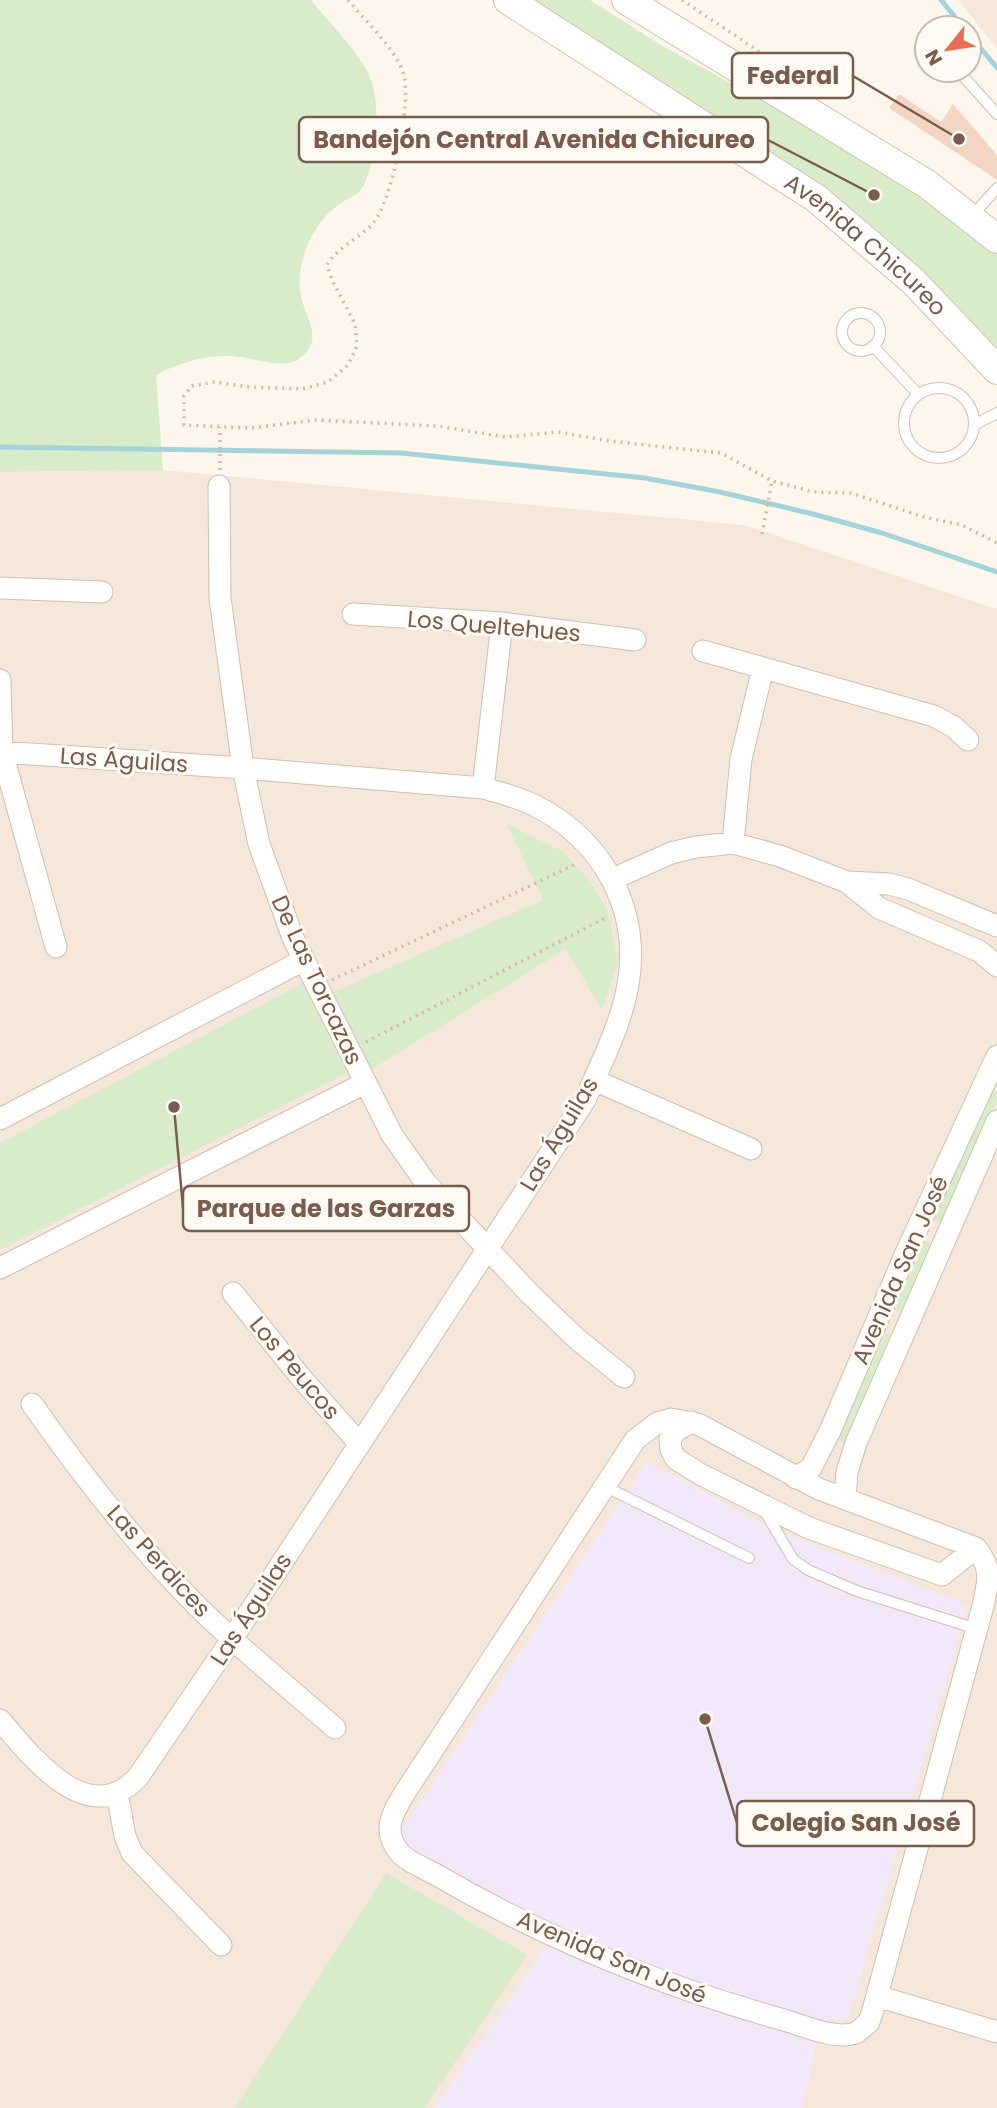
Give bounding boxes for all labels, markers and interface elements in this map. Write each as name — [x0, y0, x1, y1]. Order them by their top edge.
north arrow — [913, 14, 983, 84]
text: N — [918, 44, 949, 70]
callout: Federal — [732, 53, 853, 98]
text: Federal — [747, 59, 839, 92]
callout: Bandejón Central Avenida Chicureo — [299, 117, 768, 162]
text: Bandejón Central Avenida Chicureo — [313, 123, 755, 156]
street label: Avenida Chicureo — [778, 166, 954, 323]
street label: Los Queltehues — [406, 602, 582, 650]
street label: Las Águilas — [59, 740, 189, 780]
street label: De Las Torcazas — [264, 890, 370, 1070]
street label: Las Águilas — [512, 1071, 606, 1197]
street label: Avenida San José — [844, 1171, 956, 1369]
callout: Parque de las Garzas — [183, 1186, 469, 1231]
text: Parque de las Garzas — [197, 1192, 455, 1225]
street label: Los Peucos — [242, 1310, 348, 1426]
street label: Las Perdices — [100, 1498, 218, 1624]
street label: Las Águilas — [203, 1546, 299, 1672]
callout: Colegio San José — [737, 1801, 974, 1846]
text: Colegio San José — [752, 1806, 961, 1839]
street label: Avenida San José — [512, 1903, 712, 2011]

